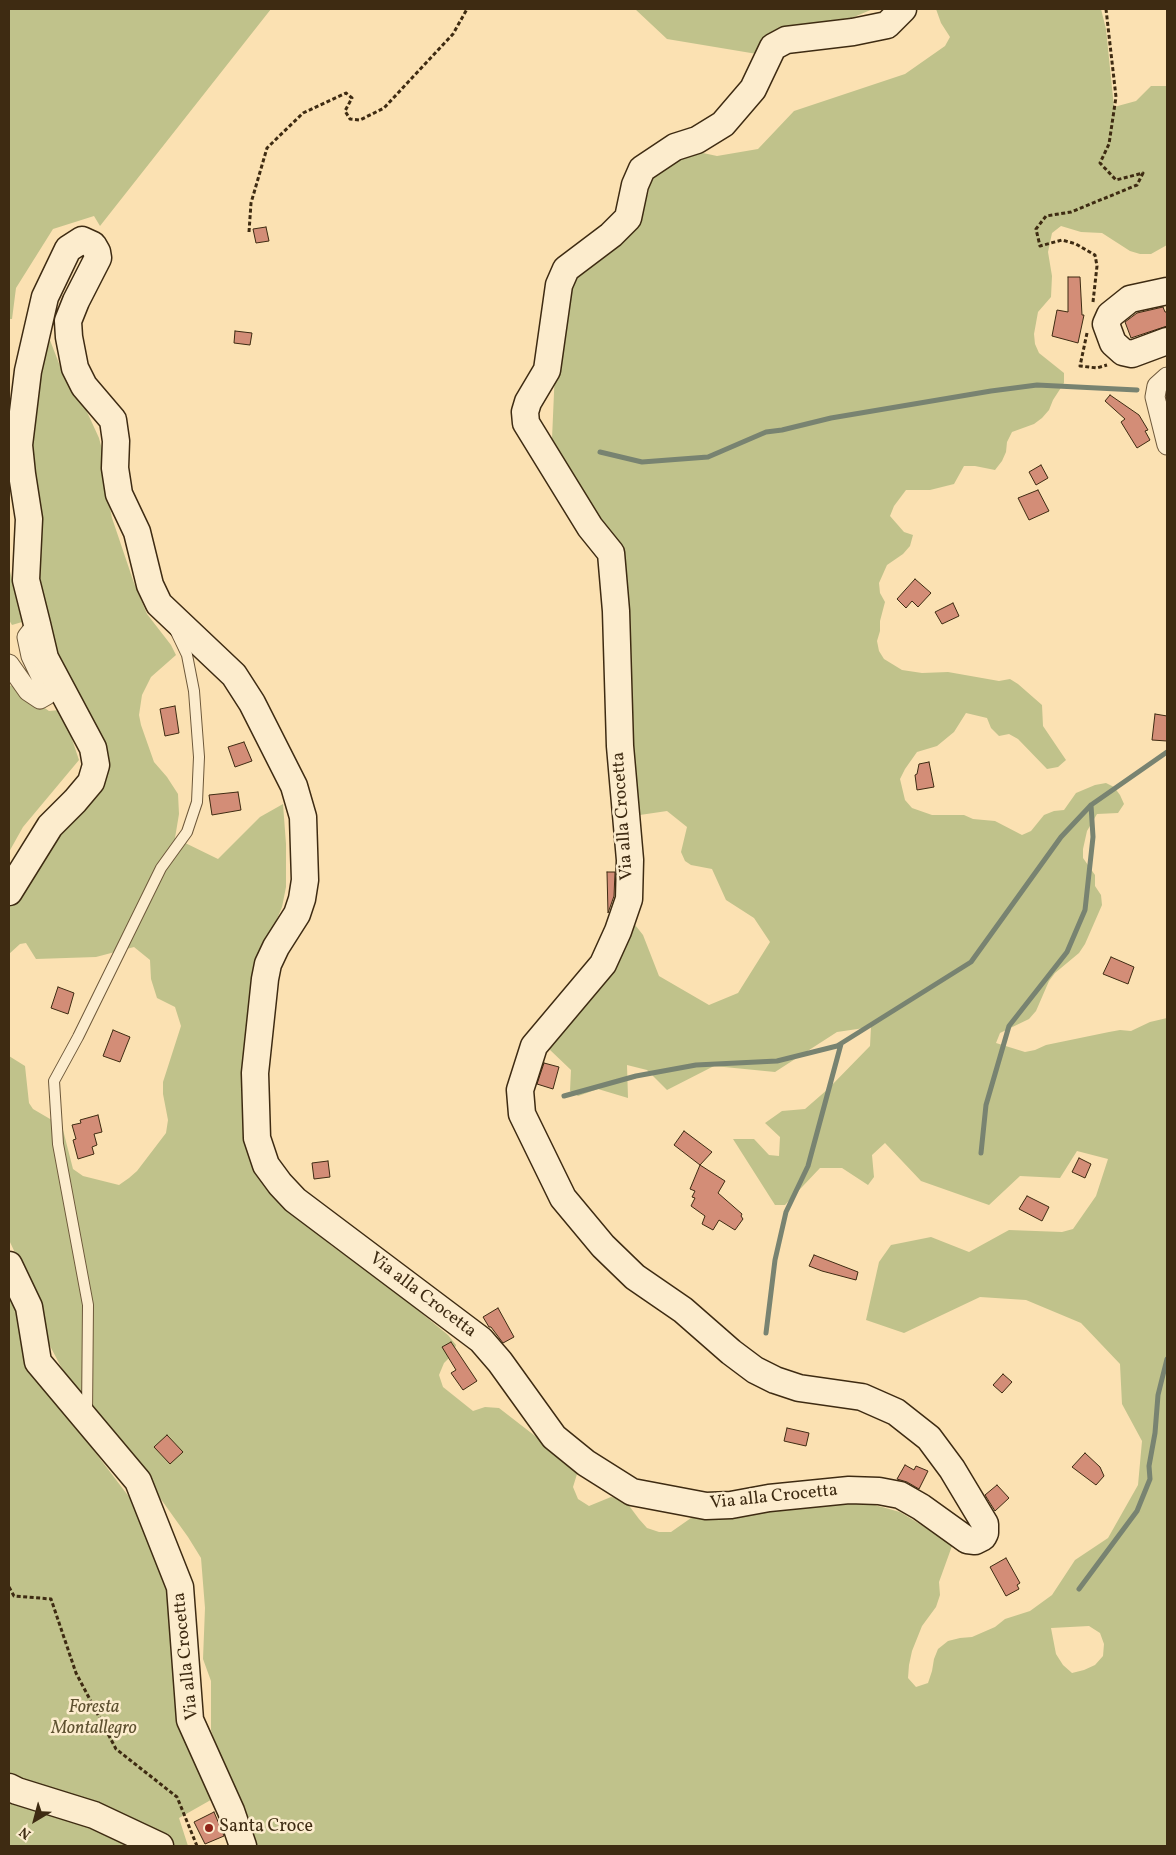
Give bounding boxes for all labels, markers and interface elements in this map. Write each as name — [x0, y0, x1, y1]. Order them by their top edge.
street label: Via alla Crocetta — [609, 751, 639, 881]
street label: Via alla Crocetta — [364, 1249, 480, 1343]
street label: Via alla Crocetta — [709, 1481, 839, 1515]
street label: Via alla Crocetta — [170, 1591, 204, 1721]
park label: Foresta Montallegro — [51, 1698, 137, 1740]
north arrow — [10, 1795, 60, 1845]
place label: Santa Croce — [219, 1817, 313, 1839]
text: N — [16, 1822, 35, 1843]
marker: Santa Croce — [203, 1822, 215, 1834]

